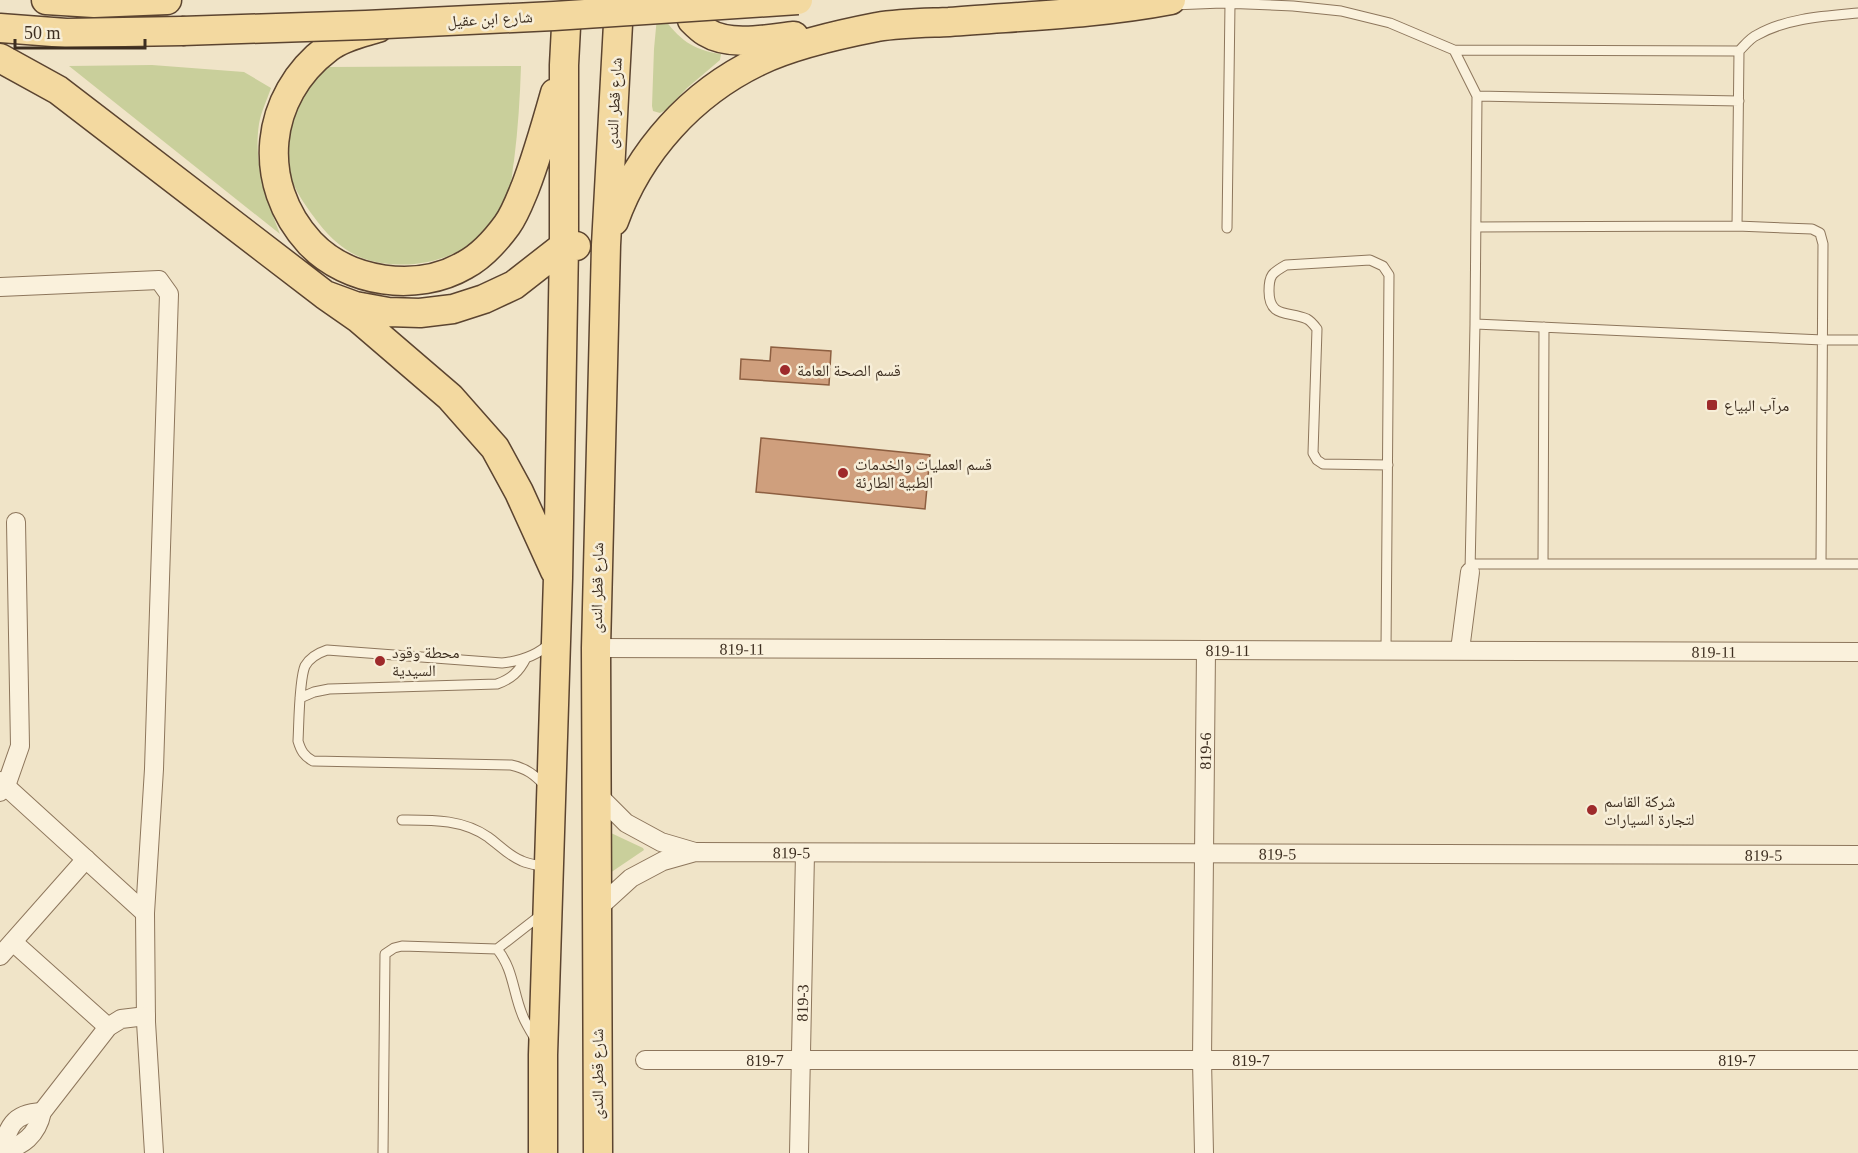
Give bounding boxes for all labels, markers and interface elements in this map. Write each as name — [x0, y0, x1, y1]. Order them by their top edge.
street label: شارع ابن عقيل — [447, 8, 533, 32]
scale bar — [15, 12, 146, 50]
text: 50 m — [24, 23, 61, 43]
street label: شارع قطر الندى — [603, 57, 627, 149]
place label: قسم الصحة العامة — [797, 362, 901, 381]
marker: قسم الصحة العامة — [778, 363, 792, 377]
place label: مرآب البياع — [1724, 397, 1789, 416]
marker: مرآب البياع — [1705, 398, 1719, 412]
place label: قسم العمليات والخدمات الطبية الطارئة — [855, 456, 992, 492]
marker: قسم العمليات والخدمات الطبية الطارئة — [836, 466, 850, 480]
street label: شارع قطر الندى — [588, 542, 608, 634]
street label: 819-11 — [720, 640, 764, 657]
street label: 819-11 — [1206, 641, 1250, 659]
street label: 819-11 — [1692, 643, 1736, 660]
place label: محطة وقود السيدية — [392, 644, 460, 679]
marker: محطة وقود السيدية — [373, 654, 387, 668]
street label: 819-6 — [1196, 732, 1214, 770]
place label: شركة القاسم لتجارة السيارات — [1604, 793, 1695, 829]
marker: شركة القاسم لتجارة السيارات — [1585, 803, 1599, 817]
street label: 819-5 — [773, 844, 810, 861]
street label: 819-5 — [1259, 845, 1296, 862]
street label: 819-5 — [1745, 846, 1782, 863]
street label: 819-3 — [793, 984, 811, 1022]
street label: شارع قطر الندى — [589, 1028, 608, 1120]
street label: 819-7 — [746, 1052, 784, 1069]
street label: 819-7 — [1232, 1052, 1270, 1069]
street label: 819-7 — [1718, 1052, 1756, 1069]

